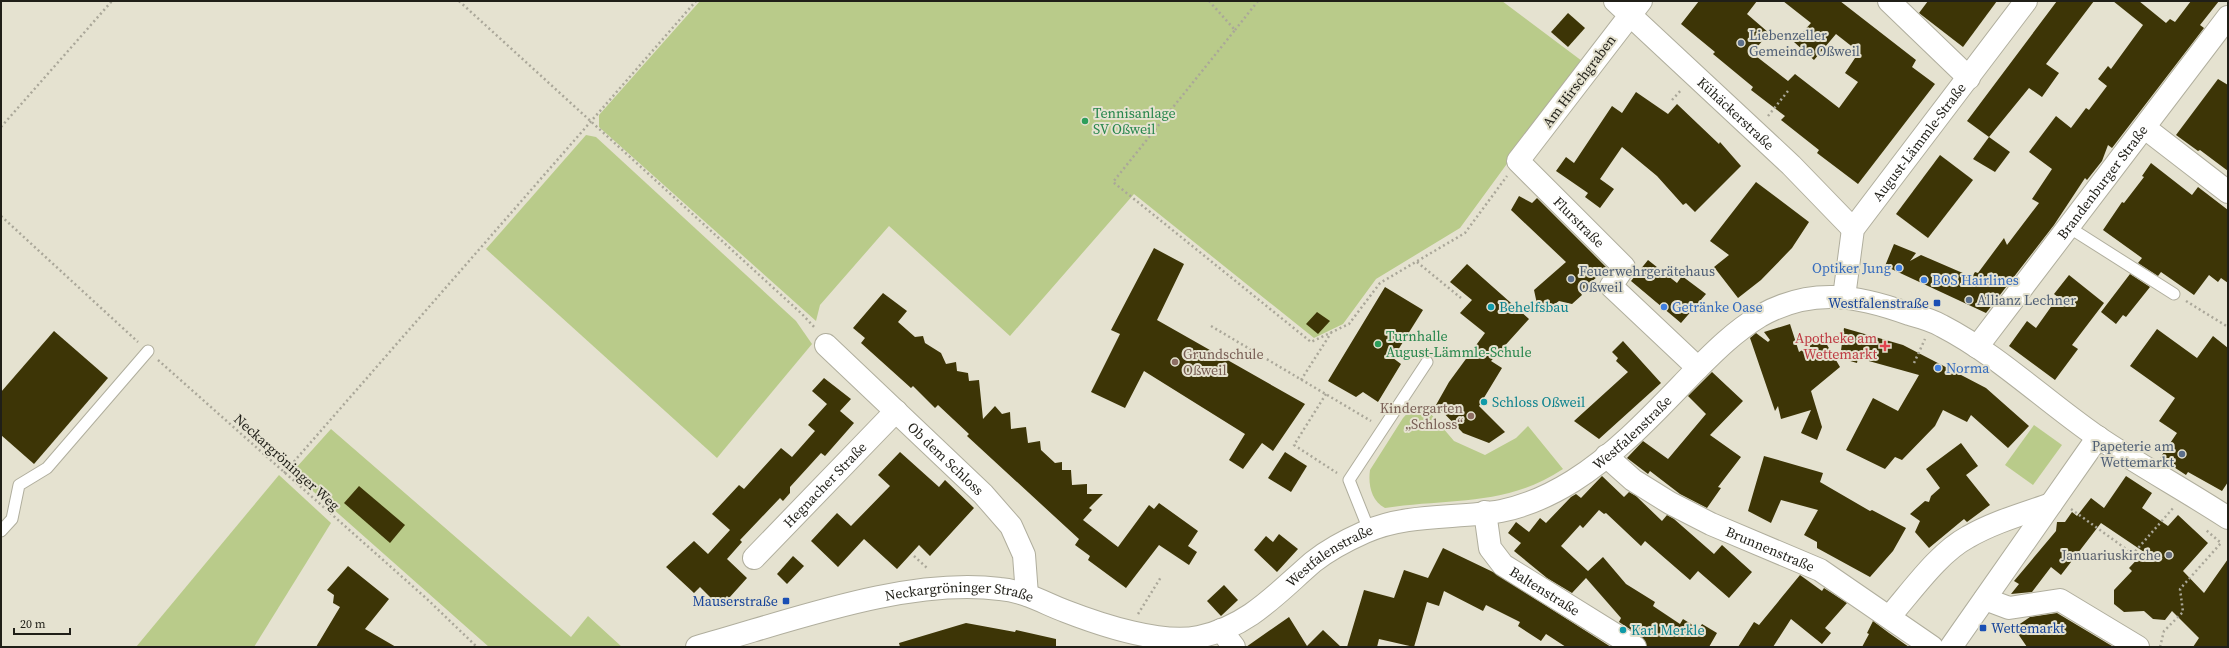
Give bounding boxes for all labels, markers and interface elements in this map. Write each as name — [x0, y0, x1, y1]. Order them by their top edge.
place label: Liebenzeller Gemeinde Oßweil — [1749, 25, 1860, 61]
street label: Am Hirschgraben — [1538, 30, 1621, 131]
marker: Liebenzeller Gemeinde Oßweil — [1736, 38, 1746, 48]
street label: Kühäckerstraße — [1693, 72, 1779, 154]
street label: August-Lämmle-Straße — [1868, 78, 1971, 205]
place label: Tennisanlage SV Oßweil — [1093, 103, 1176, 139]
marker: Tennisanlage SV Oßweil — [1080, 116, 1090, 126]
street label: Brandenburger Straße — [2052, 121, 2152, 244]
street label: Flurstraße — [1549, 192, 1609, 252]
place label: Optiker Jung — [1812, 258, 1891, 278]
place label: Feuerwehrgerätehaus Oßweil — [1579, 261, 1715, 297]
marker: Optiker Jung — [1894, 263, 1904, 273]
place label: BOS Hairlines — [1932, 270, 2019, 290]
marker: Feuerwehrgerätehaus Oßweil — [1566, 274, 1576, 284]
marker: BOS Hairlines — [1919, 275, 1929, 285]
place label: Allianz Lechner — [1977, 290, 2076, 310]
place label: Westfalenstraße — [1828, 293, 1929, 313]
marker: Allianz Lechner — [1964, 295, 1974, 305]
place label: Behelfsbau — [1499, 297, 1569, 317]
place label: Getränke Oase — [1672, 297, 1763, 317]
marker: Westfalenstraße — [1932, 298, 1942, 308]
marker: Behelfsbau — [1486, 302, 1496, 312]
marker: Getränke Oase — [1659, 302, 1669, 312]
place label: Turnhalle August-Lämmle-Schule — [1386, 326, 1532, 362]
place label: Apotheke am Wettemarkt — [1795, 328, 1877, 364]
marker: Turnhalle August-Lämmle-Schule — [1373, 339, 1383, 349]
marker: Apotheke am Wettemarkt — [1880, 341, 1890, 351]
place label: Grundschule Oßweil — [1183, 344, 1264, 380]
marker: Grundschule Oßweil — [1170, 357, 1180, 367]
place label: Norma — [1946, 358, 1990, 378]
marker: Norma — [1933, 363, 1943, 373]
street label: Westfalenstraße — [1588, 391, 1676, 474]
place label: Schloss Oßweil — [1492, 392, 1585, 412]
marker: Schloss Oßweil — [1479, 397, 1489, 407]
place label: Kindergarten „Schloss“ — [1380, 398, 1464, 434]
street label: Neckargröninger Weg — [230, 409, 344, 515]
marker: Kindergarten „Schloss“ — [1466, 411, 1476, 421]
street label: Ob dem Schloss — [903, 417, 988, 500]
place label: Papeterie am Wettemarkt — [2092, 436, 2174, 472]
street label: Hegnacher Straße — [779, 437, 871, 532]
marker: Papeterie am Wettemarkt — [2177, 449, 2187, 459]
street label: Westfalenstraße — [1281, 520, 1376, 592]
street label: Brunnenstraße — [1723, 521, 1818, 577]
place label: Januariuskirche — [2060, 545, 2161, 565]
marker: Januariuskirche — [2164, 550, 2174, 560]
street label: Baltenstraße — [1506, 562, 1584, 620]
street label: Neckargröninger Straße — [883, 577, 1037, 607]
place label: Mauserstraße — [692, 591, 778, 611]
marker: Mauserstraße — [781, 596, 791, 606]
scale bar — [14, 610, 70, 636]
text: 20 m — [20, 616, 46, 632]
place label: Wettemarkt — [1991, 618, 2065, 638]
place label: Karl Merkle — [1631, 620, 1705, 640]
marker: Wettemarkt — [1978, 623, 1988, 633]
marker: Karl Merkle — [1618, 625, 1628, 635]

